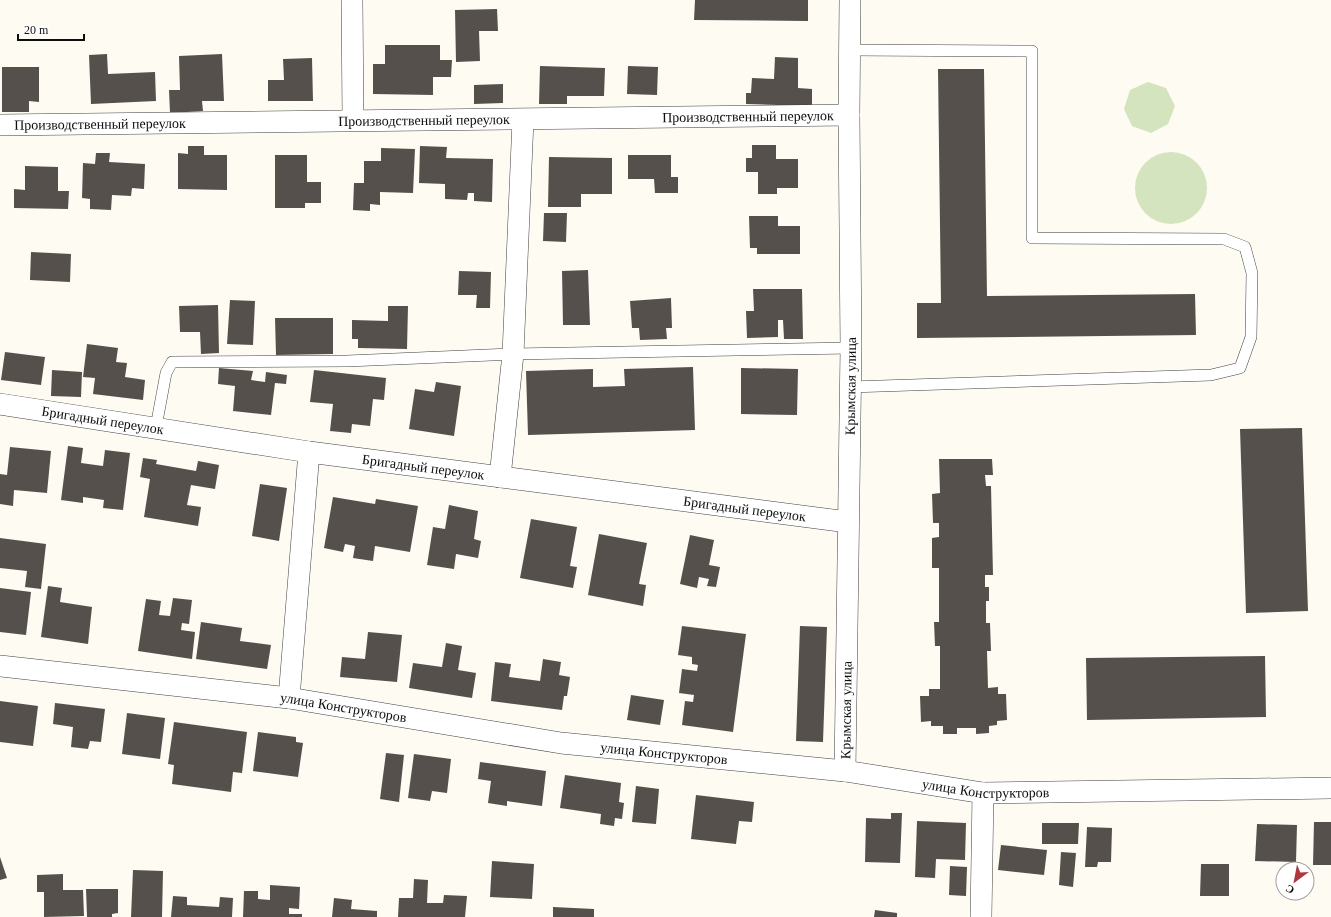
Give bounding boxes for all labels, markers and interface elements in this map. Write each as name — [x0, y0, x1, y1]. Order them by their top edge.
scale bar — [18, 16, 84, 42]
text: 20 m — [24, 23, 49, 37]
street label: Производственный переулок — [662, 108, 834, 125]
street label: Производственный переулок — [338, 111, 510, 129]
street label: Производственный переулок — [14, 115, 186, 132]
street label: Крымская улица — [842, 336, 859, 435]
street label: Бригадный переулок — [41, 403, 165, 437]
street label: Бригадный переулок — [361, 451, 486, 482]
street label: Бригадный переулок — [683, 493, 807, 524]
street label: Крымская улица — [838, 660, 854, 759]
street label: улица Конструкторов — [280, 690, 408, 725]
street label: улица Конструкторов — [600, 739, 729, 767]
street label: улица Конструкторов — [921, 776, 1050, 801]
north arrow — [1275, 861, 1315, 901]
text: С — [1283, 882, 1296, 897]

